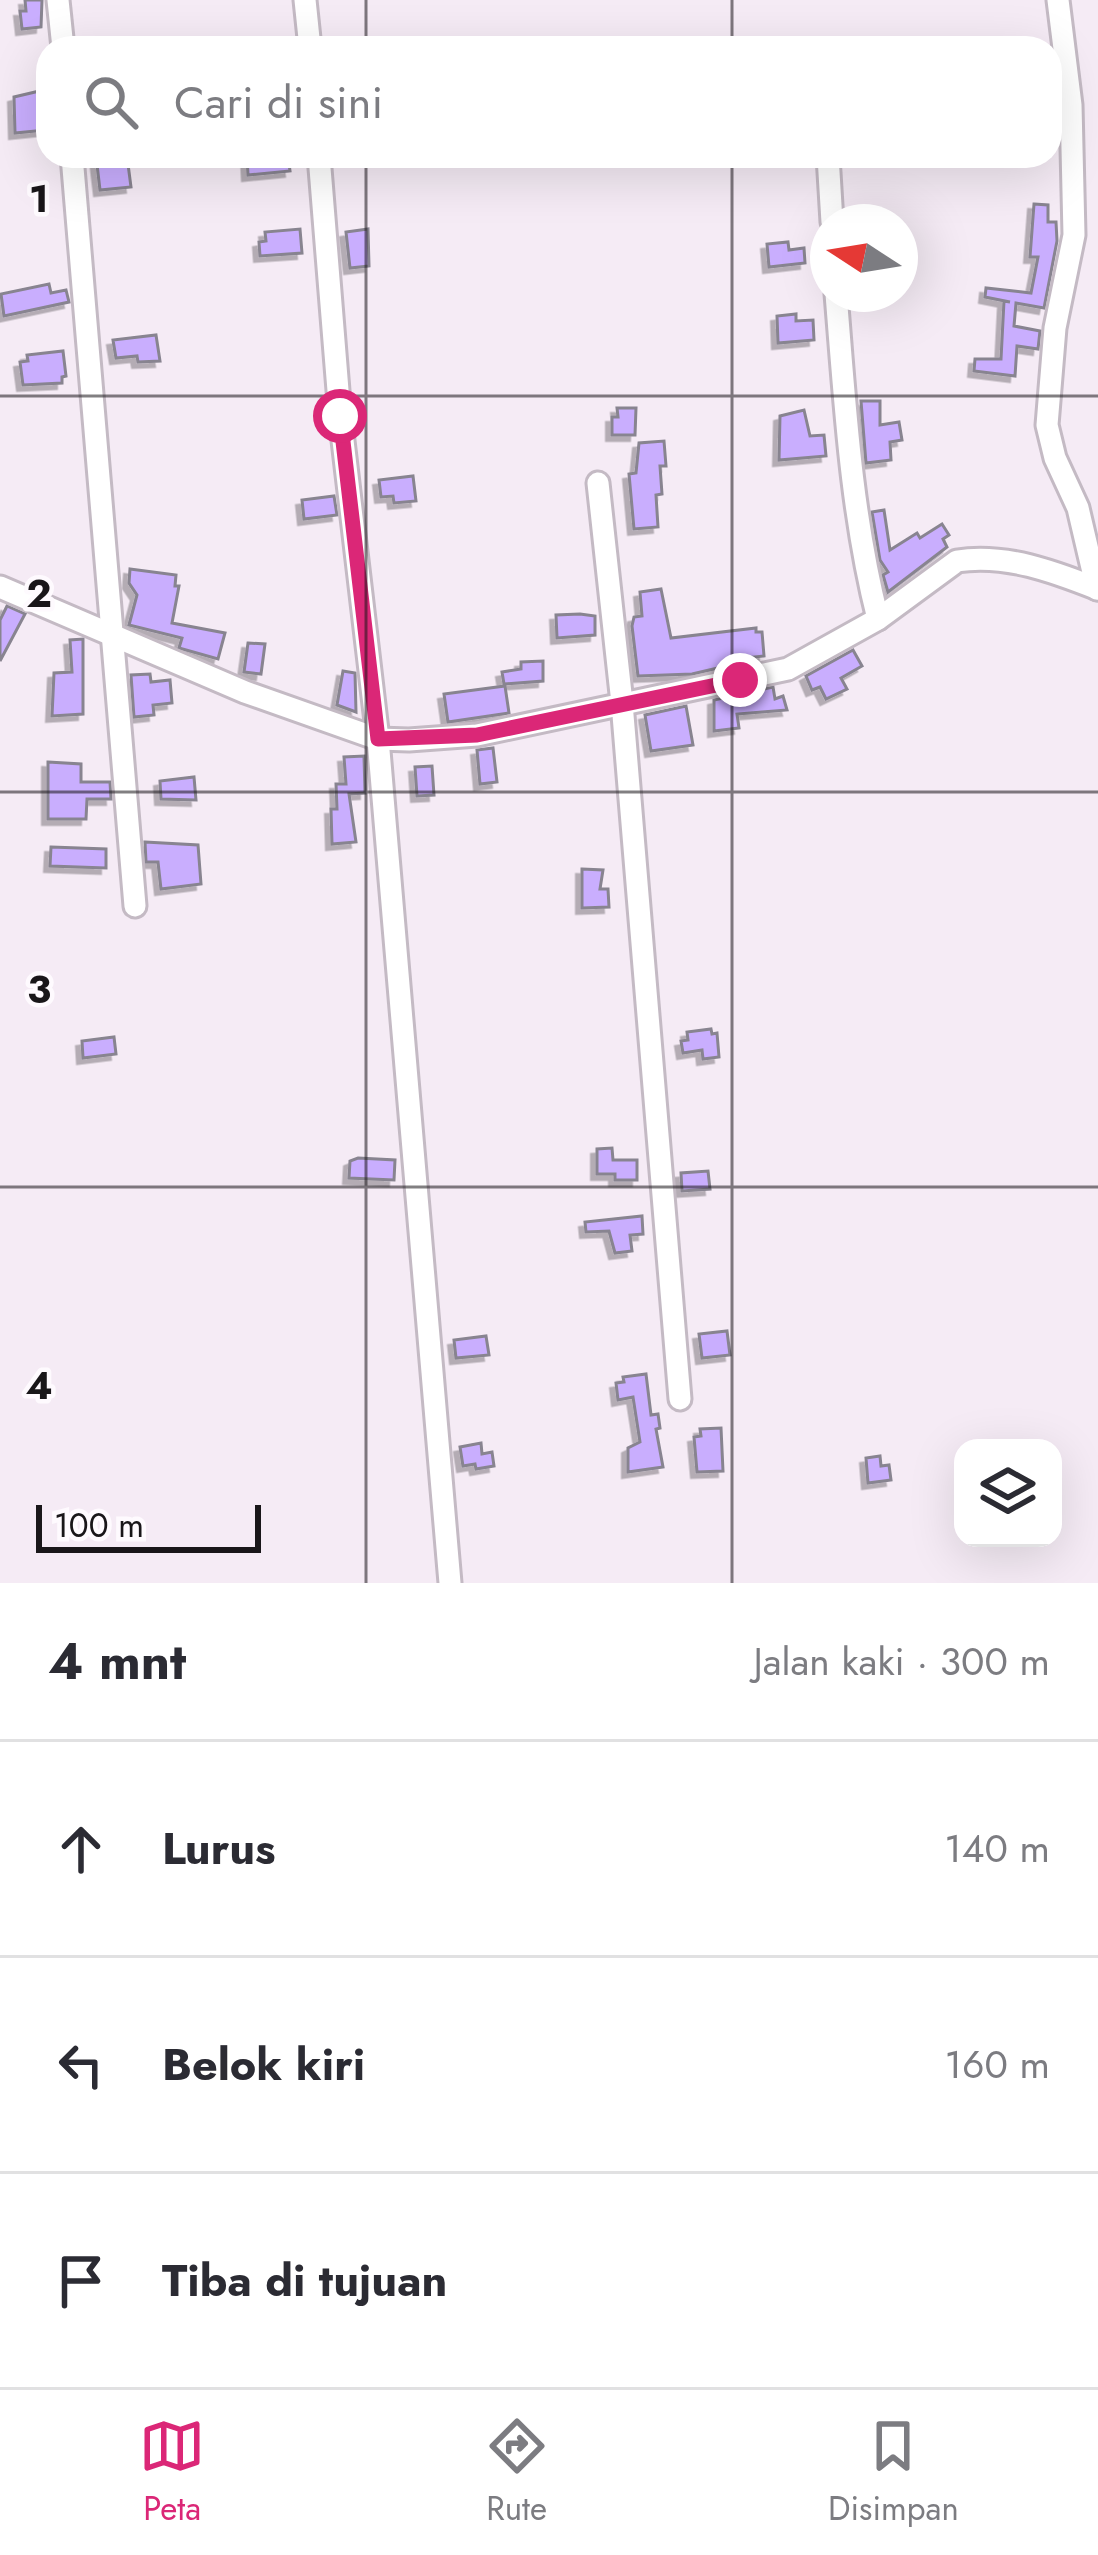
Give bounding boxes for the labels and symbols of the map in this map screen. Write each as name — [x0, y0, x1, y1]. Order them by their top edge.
text: 1 — [29, 170, 49, 227]
north arrow — [810, 204, 918, 312]
route start — [313, 389, 367, 443]
text: 2 — [26, 565, 52, 622]
route end — [713, 653, 767, 707]
text: 3 — [27, 961, 51, 1018]
text: 4 — [25, 1357, 53, 1414]
scale bar — [36, 1499, 261, 1552]

